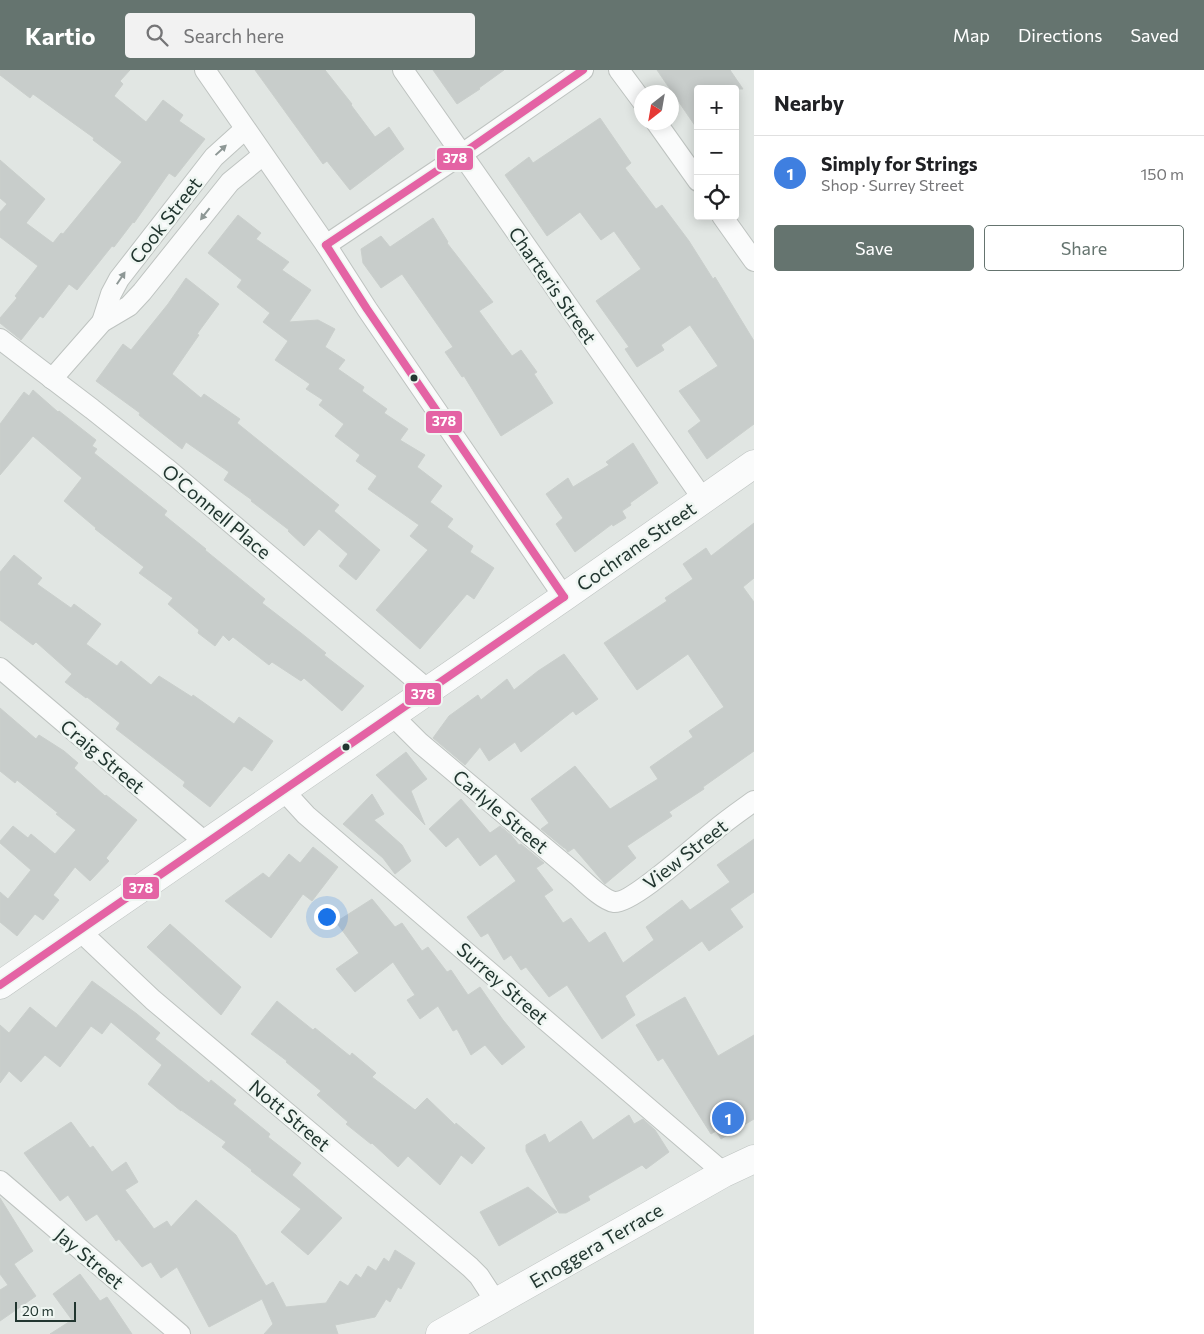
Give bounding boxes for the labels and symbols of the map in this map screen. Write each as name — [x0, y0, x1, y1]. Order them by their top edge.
north arrow — [634, 85, 679, 130]
one-way arrow — [215, 144, 227, 156]
line badge: 378 — [436, 147, 474, 171]
text: 378 — [443, 149, 467, 166]
street label: Cook Street — [124, 172, 206, 268]
one-way arrow — [199, 207, 210, 220]
street label: Charteris Street — [504, 222, 602, 348]
one-way arrow — [116, 271, 126, 285]
unlabelled marker — [409, 373, 419, 383]
line badge: 378 — [425, 410, 463, 434]
text: 378 — [432, 412, 456, 429]
street label: O'Connell Place — [158, 459, 276, 563]
street label: Cochrane Street — [572, 496, 700, 596]
line badge: 378 — [404, 682, 442, 706]
text: 378 — [411, 685, 435, 702]
street label: Craig Street — [56, 714, 150, 798]
unlabelled marker — [341, 742, 351, 752]
street label: Carlyle Street — [449, 764, 554, 858]
street label: View Street — [638, 814, 732, 894]
line badge: 378 — [122, 876, 160, 900]
text: 378 — [129, 879, 153, 896]
your location — [314, 904, 340, 930]
street label: Surrey Street — [453, 937, 554, 1029]
street label: Nott Street — [245, 1075, 335, 1156]
pin: 1 — [712, 1099, 744, 1137]
street label: Enoggera Terrace — [525, 1198, 667, 1292]
street label: Jay Street — [51, 1223, 129, 1293]
scale bar — [15, 1299, 76, 1322]

